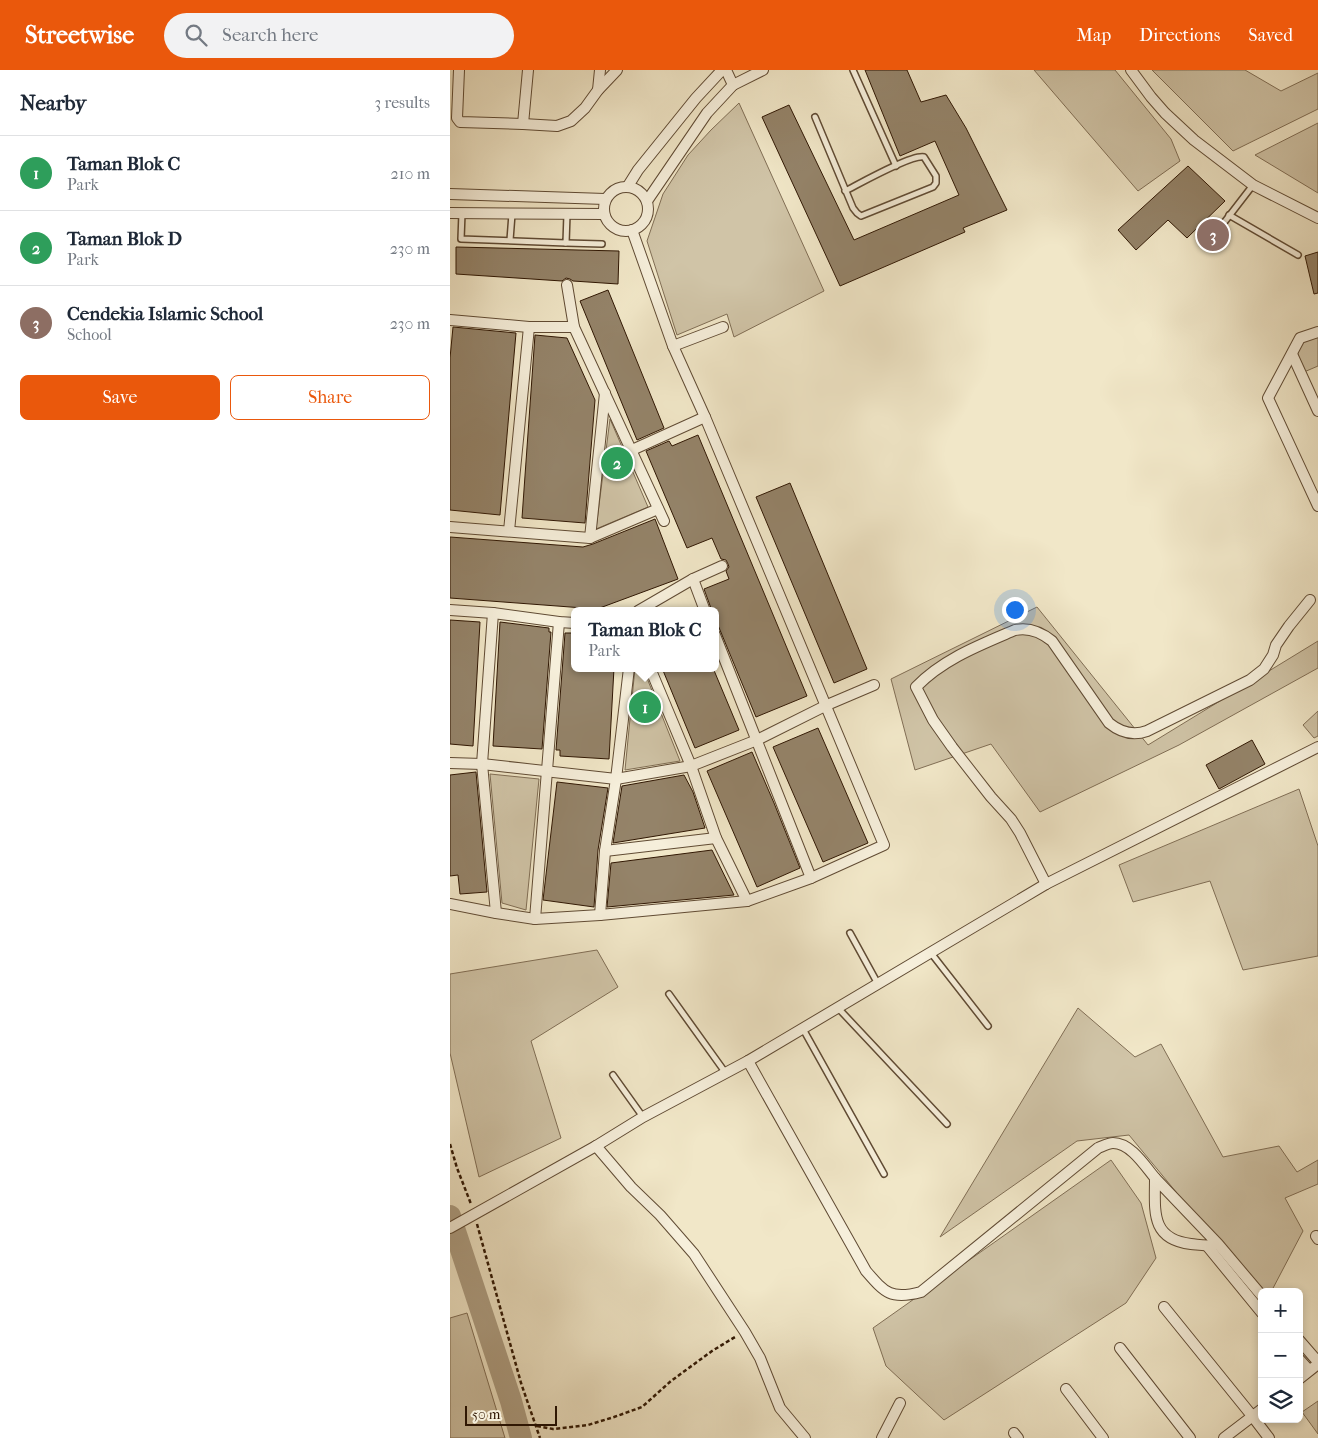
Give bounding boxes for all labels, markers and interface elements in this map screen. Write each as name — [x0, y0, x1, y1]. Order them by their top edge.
search box — [164, 13, 514, 58]
text: Streetwise — [25, 21, 134, 49]
icon: search — [182, 21, 210, 49]
text: Search here — [222, 24, 318, 46]
text: Map — [1077, 25, 1111, 46]
text: Directions — [1139, 25, 1220, 46]
text: Saved — [1248, 25, 1293, 46]
text: Nearby — [20, 91, 86, 115]
text: 3 results — [374, 93, 430, 112]
text: Taman Blok C — [67, 153, 180, 175]
text: 1 — [33, 164, 39, 183]
text: 210 m — [391, 164, 430, 183]
text: Park — [67, 175, 99, 194]
pin: 3 — [1197, 216, 1229, 254]
text: Taman Blok D — [67, 228, 182, 250]
text: 2 — [32, 239, 40, 258]
text: 230 m — [390, 239, 430, 258]
text: Park — [67, 250, 99, 269]
text: Cendekia Islamic School — [67, 303, 263, 325]
text: 3 — [33, 314, 39, 333]
text: 230 m — [390, 314, 430, 333]
text: School — [67, 325, 112, 344]
button: Save — [20, 375, 220, 420]
button: Share — [230, 375, 430, 420]
pin: 2 — [601, 444, 633, 482]
your location — [1002, 597, 1028, 623]
popup — [571, 607, 719, 672]
text: Taman Blok C — [588, 619, 702, 641]
text: Park — [588, 641, 620, 660]
pin: 1 — [629, 688, 661, 726]
map controls — [1258, 1288, 1303, 1423]
button: + — [1258, 1288, 1303, 1333]
button: − — [1258, 1333, 1303, 1378]
button: layers — [1258, 1378, 1303, 1423]
scale bar — [465, 1403, 558, 1426]
text: 50 m — [472, 1406, 500, 1423]

